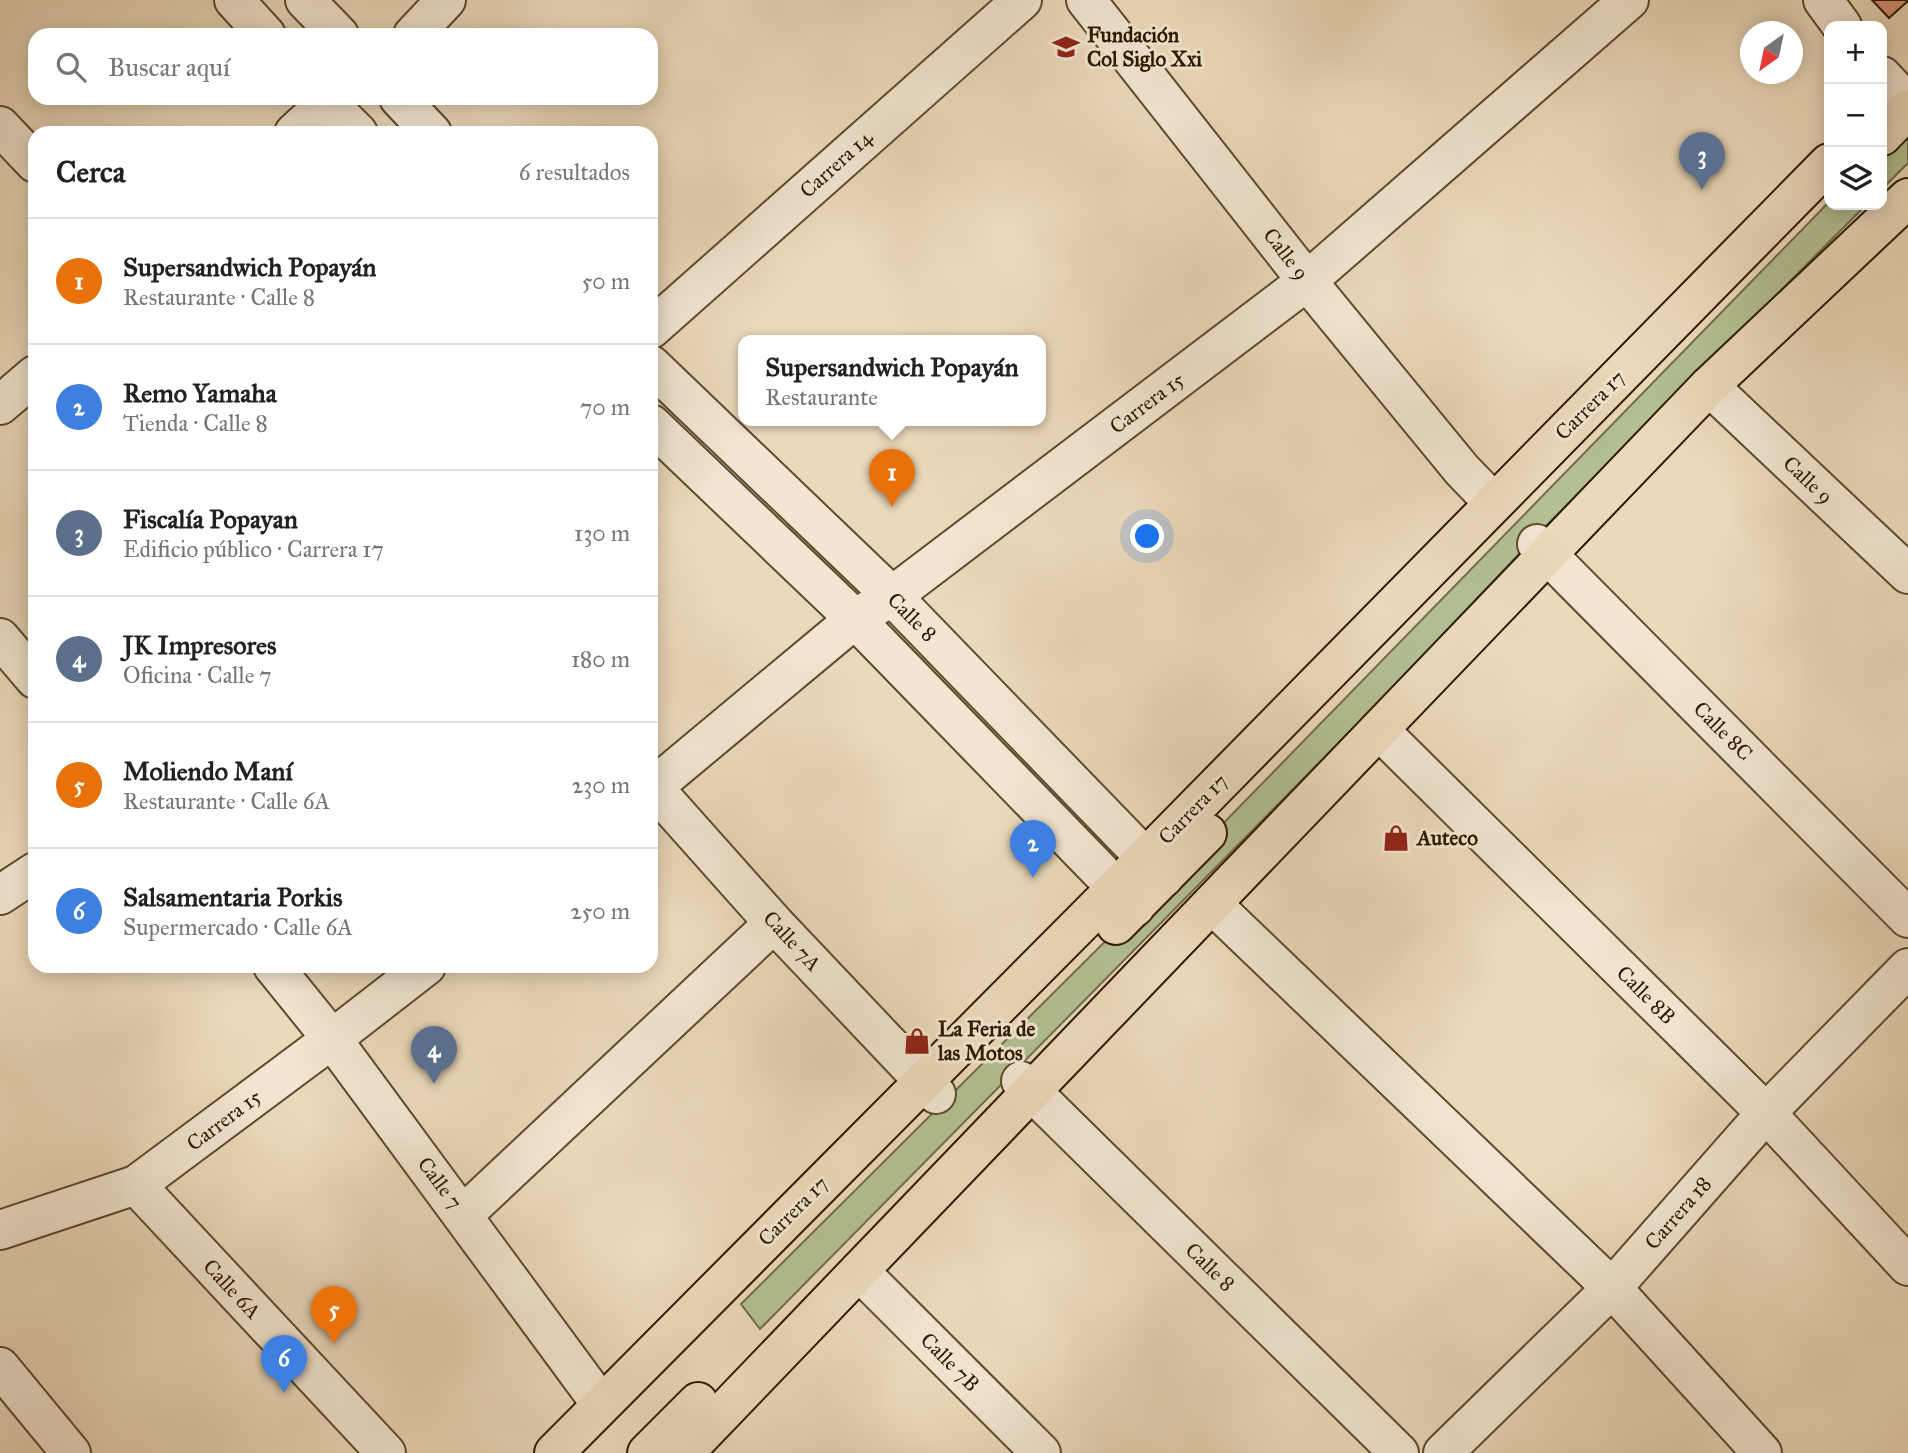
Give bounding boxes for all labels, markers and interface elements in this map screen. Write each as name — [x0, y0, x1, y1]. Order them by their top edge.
north arrow — [1740, 21, 1803, 84]
map controls — [1824, 21, 1887, 210]
button: + — [1824, 21, 1887, 84]
place label: Fundación Col Siglo Xxi — [1087, 22, 1202, 72]
search box — [28, 28, 658, 105]
school or university icon: Fundación Col Siglo Xxi — [1051, 32, 1081, 62]
icon: search — [52, 48, 90, 86]
text: Buscar aquí — [108, 51, 230, 83]
button: − — [1824, 84, 1887, 147]
street label: Carrera 14 — [794, 124, 879, 203]
pin: 3 — [1679, 132, 1725, 190]
button: layers — [1824, 147, 1887, 210]
text: Cerca — [56, 154, 125, 190]
text: 6 resultados — [519, 158, 630, 186]
street label: Calle 9 — [1258, 223, 1314, 285]
text: Supersandwich Popayán — [123, 251, 376, 283]
text: 1 — [74, 267, 84, 295]
text: 50 m — [582, 267, 630, 295]
text: Restaurante · Calle 8 — [123, 283, 315, 311]
popup — [738, 335, 1046, 426]
text: Supersandwich Popayán — [765, 351, 1019, 383]
street label: Carrera 17 — [1550, 365, 1630, 445]
street label: Carrera 15 — [1105, 366, 1190, 439]
text: Remo Yamaha — [123, 377, 277, 409]
text: Restaurante — [765, 383, 878, 411]
text: 2 — [73, 393, 85, 421]
text: 70 m — [580, 393, 630, 421]
text: Tienda · Calle 8 — [123, 409, 268, 437]
pin: 1 — [869, 449, 915, 507]
street label: Calle 9 — [1778, 450, 1838, 510]
text: Fiscalía Popayan — [123, 503, 298, 535]
text: 3 — [74, 519, 84, 547]
text: 130 m — [574, 519, 630, 547]
your location — [1130, 519, 1164, 553]
text: Edificio público · Carrera 17 — [123, 535, 384, 563]
street label: Calle 8 — [882, 587, 942, 647]
text: JK Impresores — [123, 629, 276, 661]
text: 4 — [73, 645, 85, 673]
text: 180 m — [571, 645, 630, 673]
text: Oficina · Calle 7 — [123, 661, 272, 689]
street label: Calle 8C — [1688, 696, 1758, 766]
text: Moliendo Maní — [123, 755, 293, 787]
street label: Carrera 17 — [1153, 768, 1233, 850]
text: 5 — [74, 771, 84, 799]
text: 230 m — [572, 771, 630, 799]
text: Restaurante · Calle 6A — [123, 787, 330, 815]
pin: 2 — [1010, 820, 1056, 878]
shop icon: Auteco — [1381, 823, 1411, 853]
place label: Auteco — [1415, 825, 1478, 851]
text: Salsamentaria Porkis — [123, 881, 342, 913]
text: 6 — [73, 897, 85, 925]
text: 250 m — [570, 897, 630, 925]
street label: Calle 7A — [758, 905, 826, 977]
text: Supermercado · Calle 6A — [123, 913, 353, 941]
street label: Calle 8B — [1611, 960, 1681, 1030]
place label: La Feria de las Motos — [937, 1016, 1035, 1066]
pin: 4 — [411, 1026, 457, 1084]
shop icon: La Feria de las Motos — [902, 1026, 932, 1056]
street label: Carrera 15 — [182, 1083, 267, 1156]
street label: Calle 7 — [412, 1152, 468, 1214]
street label: Carrera 17 — [753, 1171, 833, 1251]
street label: Carrera 18 — [1639, 1171, 1717, 1255]
street label: Calle 8 — [1180, 1237, 1240, 1297]
street label: Calle 6A — [198, 1254, 266, 1324]
pin: 5 — [311, 1286, 357, 1344]
street label: Calle 7B — [915, 1327, 985, 1397]
pin: 6 — [261, 1335, 307, 1393]

